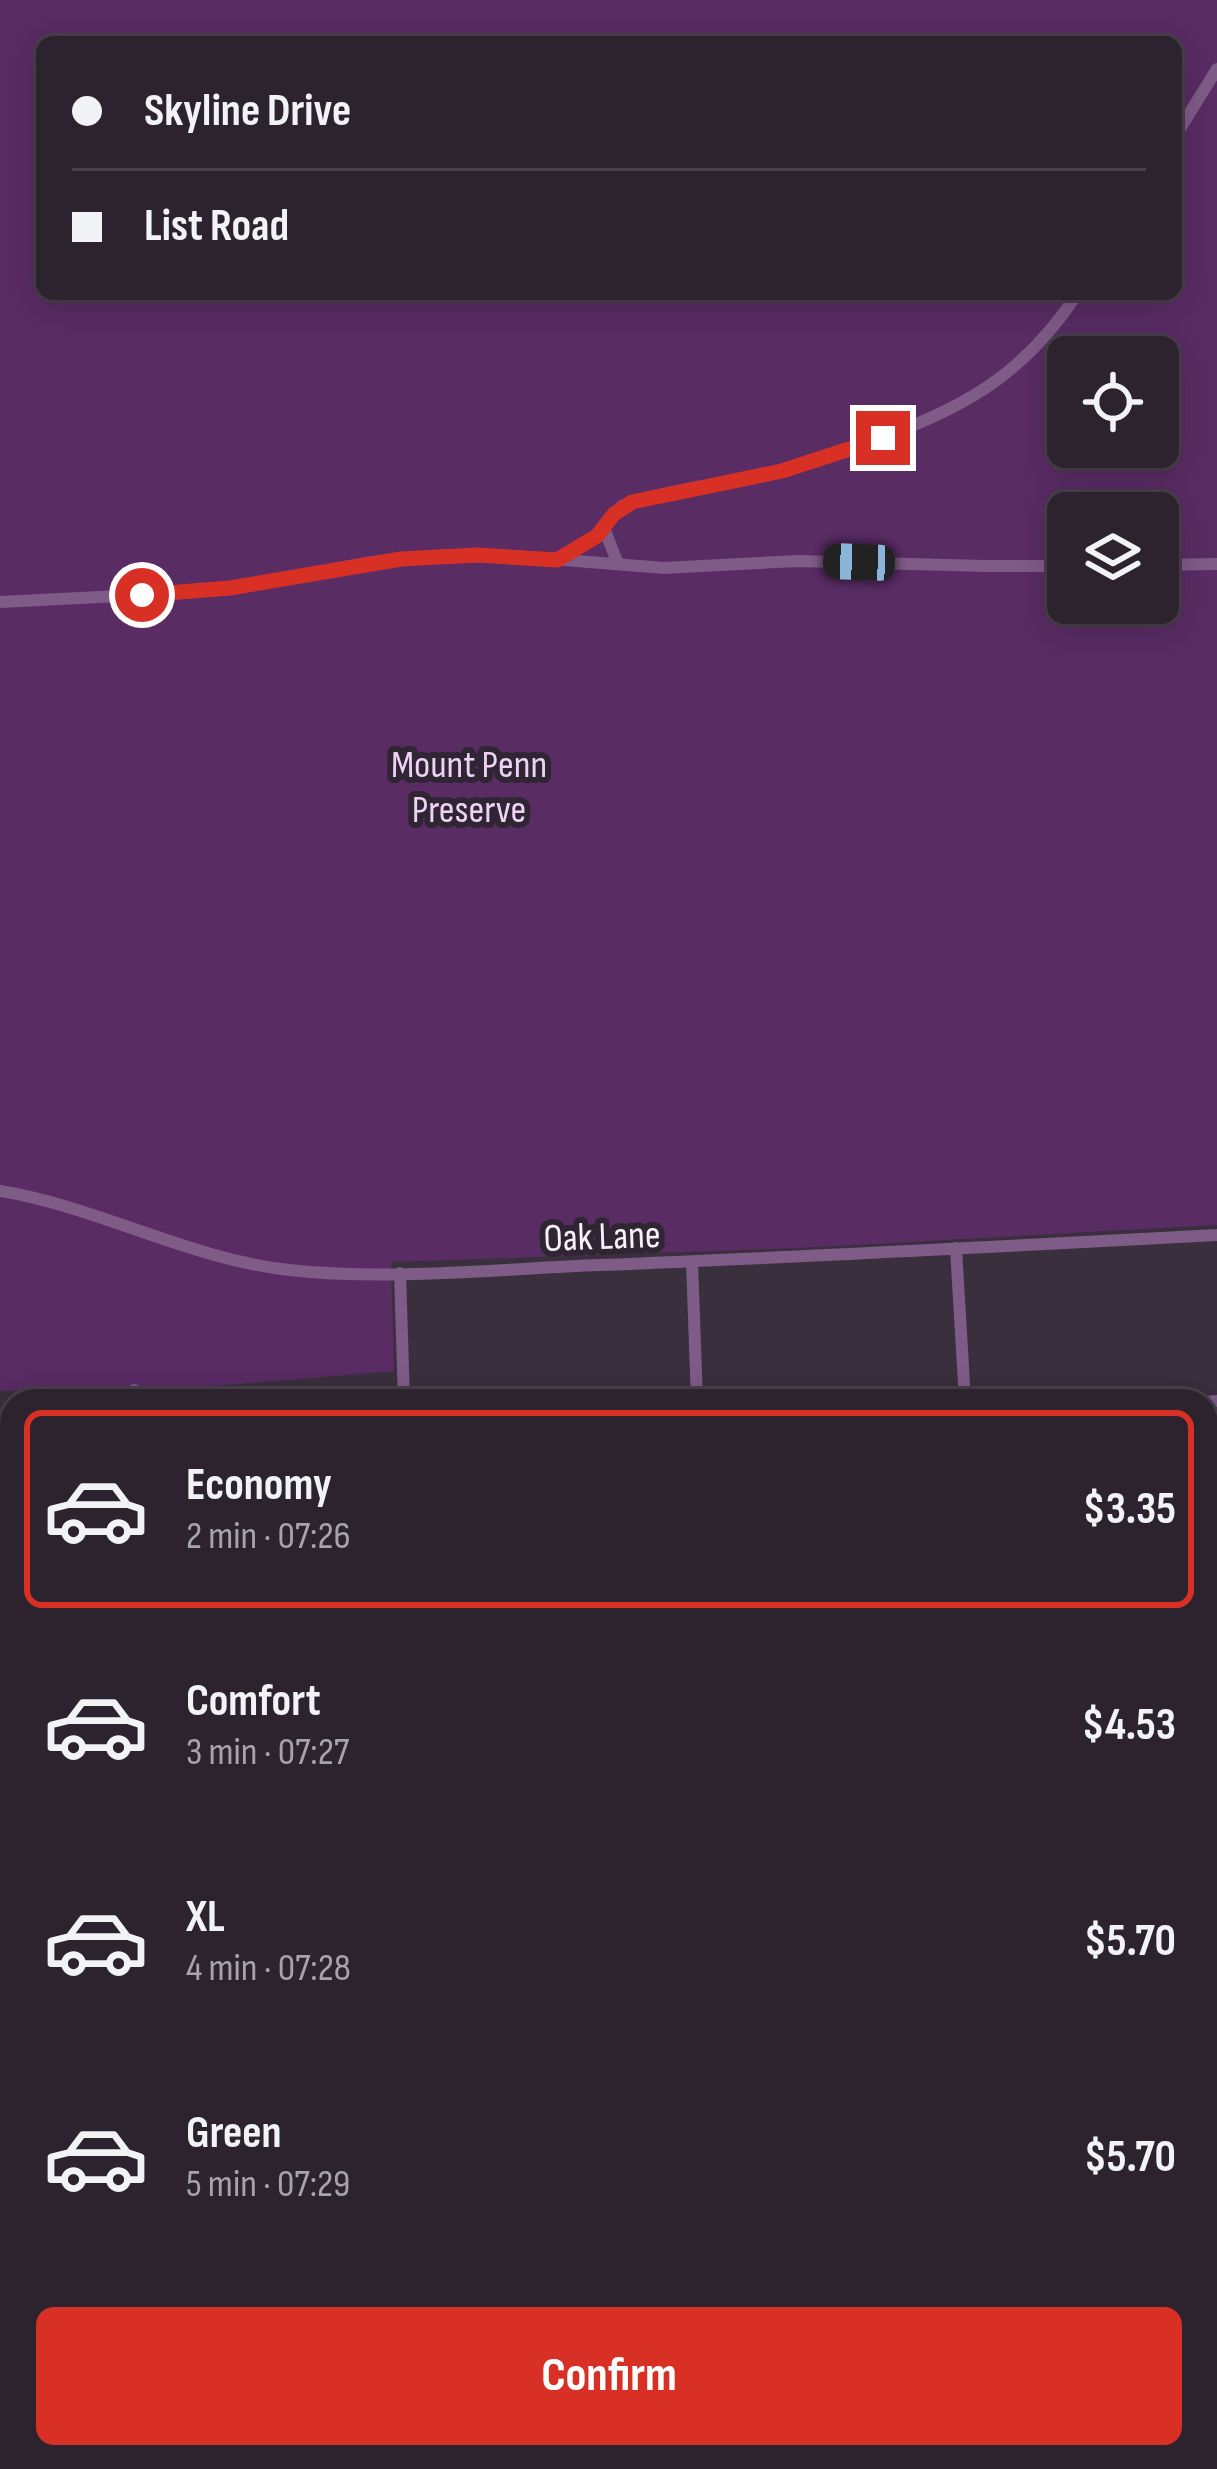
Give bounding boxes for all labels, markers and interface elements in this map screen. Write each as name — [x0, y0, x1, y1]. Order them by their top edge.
text: Skyline Drive — [144, 84, 351, 139]
text: List Road — [144, 199, 289, 254]
map controls — [1047, 336, 1179, 624]
button: locate — [1047, 336, 1179, 468]
route end — [856, 411, 910, 465]
button: layers — [1047, 492, 1179, 624]
car — [822, 543, 896, 581]
route start — [115, 568, 169, 622]
park label: Mount Penn Preserve — [391, 742, 547, 834]
street label: Oak Lane — [543, 1212, 661, 1263]
icon: car — [42, 1455, 150, 1563]
text: Economy — [186, 1458, 332, 1513]
text: $3.35 — [1083, 1482, 1176, 1537]
text: 2 min · 07:26 — [186, 1513, 351, 1560]
icon: car — [42, 1671, 150, 1779]
text: Comfort — [186, 1674, 321, 1729]
text: $4.53 — [1082, 1698, 1176, 1753]
text: 3 min · 07:27 — [186, 1729, 349, 1776]
icon: car — [42, 1887, 150, 1995]
text: XL — [186, 1890, 225, 1945]
text: $5.70 — [1084, 1914, 1176, 1969]
text: 4 min · 07:28 — [186, 1945, 351, 1992]
icon: car — [42, 2103, 150, 2211]
text: Green — [186, 2106, 282, 2161]
text: $5.70 — [1084, 2130, 1176, 2185]
text: 5 min · 07:29 — [186, 2161, 350, 2208]
button: Confirm — [36, 2307, 1182, 2445]

